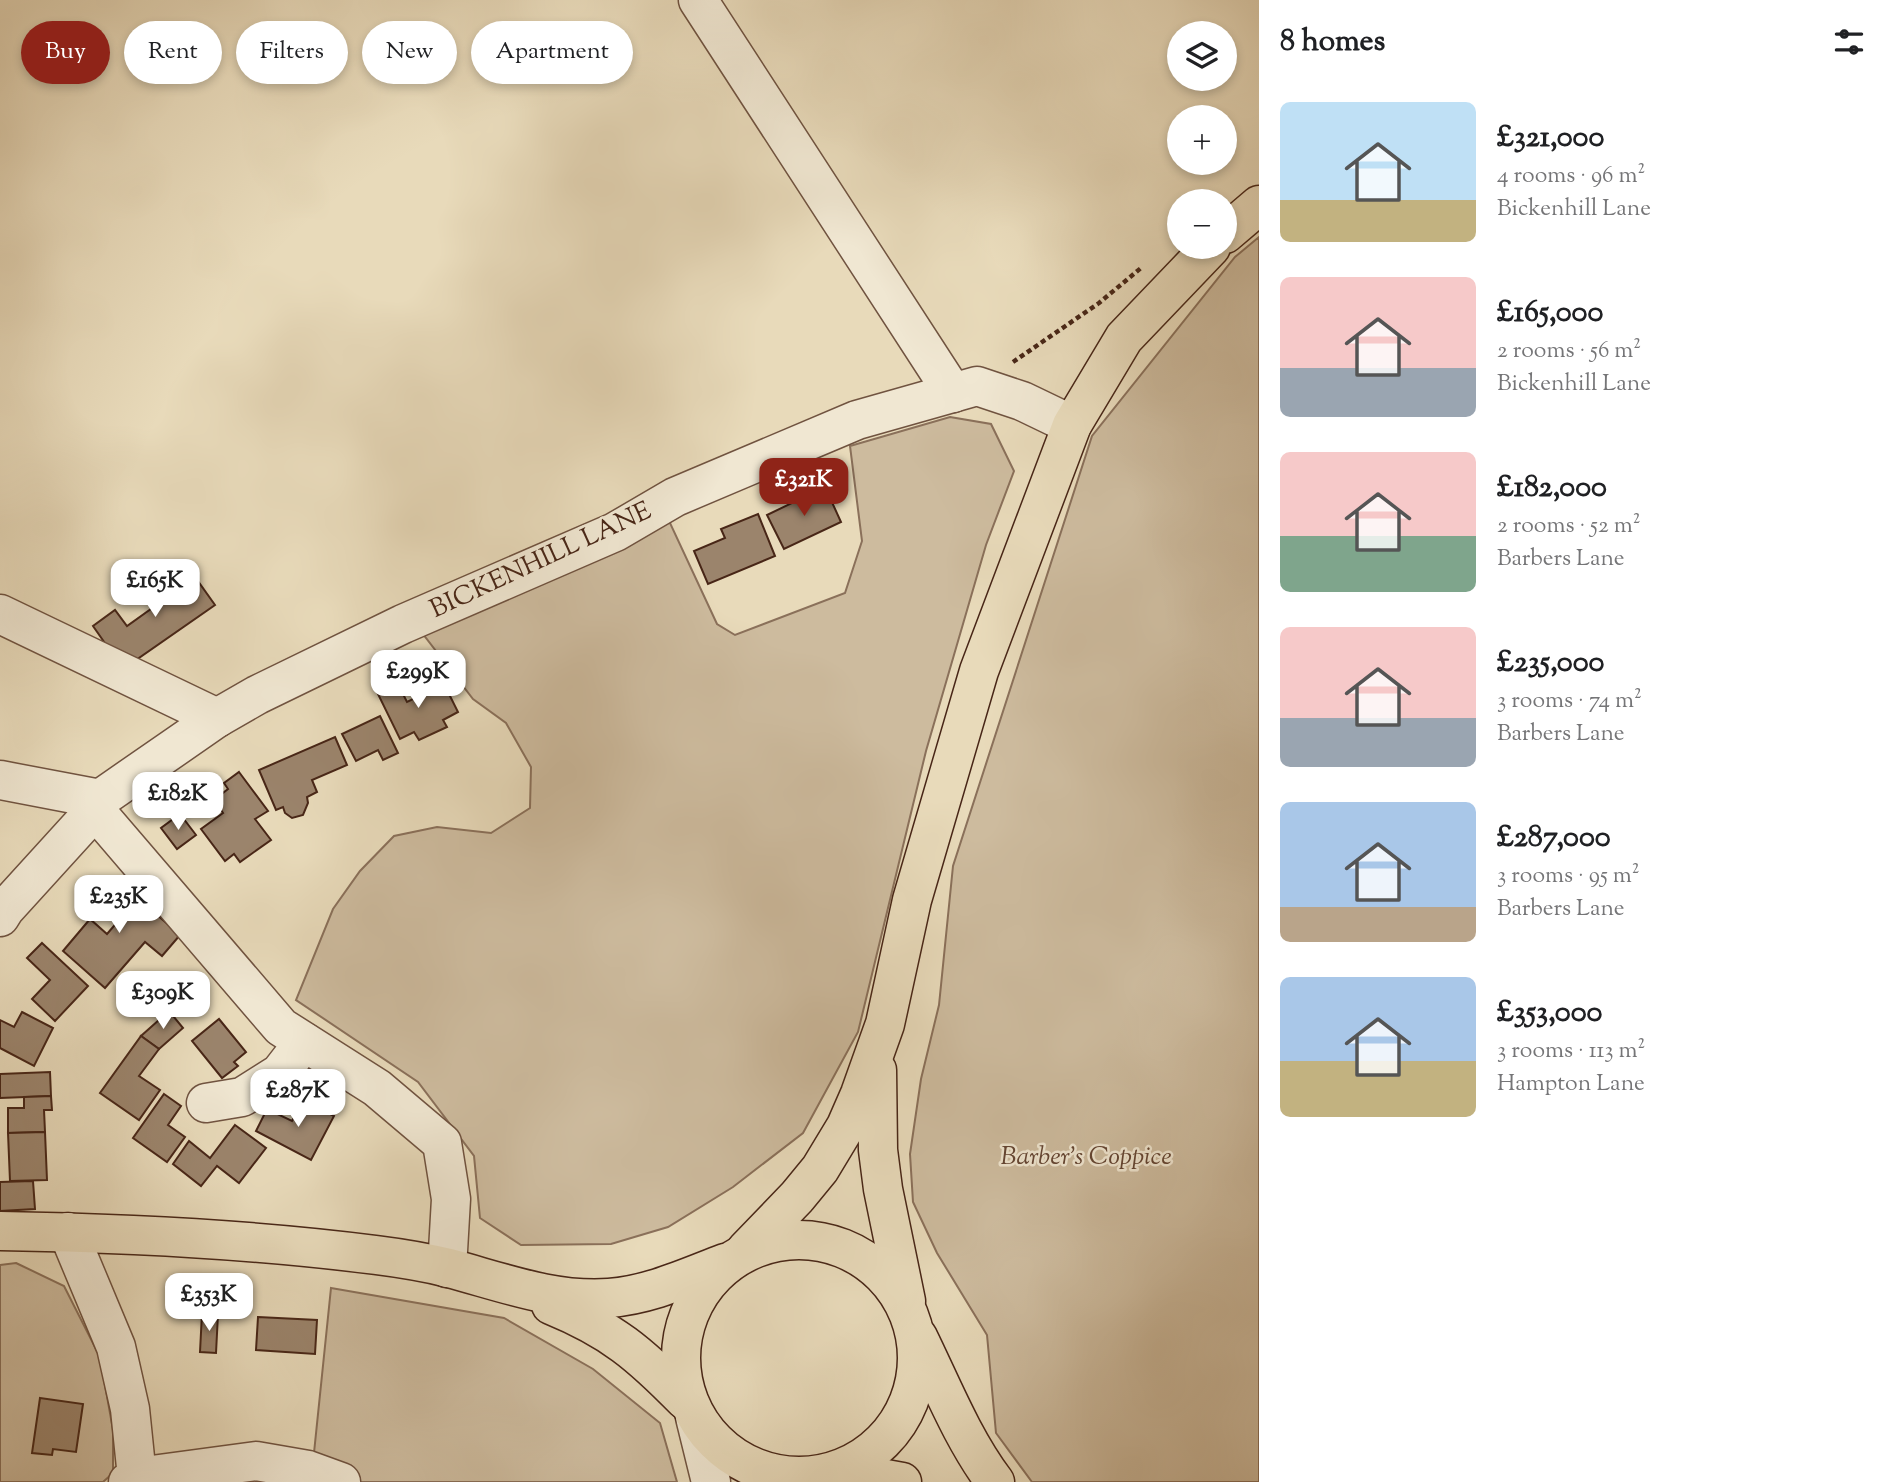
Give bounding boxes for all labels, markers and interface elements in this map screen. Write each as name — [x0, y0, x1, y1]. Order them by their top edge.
chip: Buy — [21, 21, 110, 84]
chip: Rent — [124, 21, 222, 84]
chip: Filters — [236, 21, 348, 84]
chip: New — [362, 21, 457, 84]
chip: Apartment — [471, 21, 633, 84]
map controls — [1167, 21, 1237, 259]
button: layers — [1167, 21, 1237, 91]
text: 8 homes — [1280, 21, 1385, 64]
icon: filters — [1830, 23, 1868, 61]
button: + — [1167, 105, 1237, 175]
text: £321,000 — [1497, 117, 1604, 160]
icon: home — [1336, 130, 1420, 214]
text: 4 rooms · 96 m² — [1497, 160, 1645, 193]
button: − — [1167, 189, 1237, 259]
text: Bickenhill Lane — [1497, 193, 1651, 226]
text: £165,000 — [1497, 292, 1603, 335]
icon: home — [1336, 305, 1420, 389]
text: 2 rooms · 56 m² — [1497, 335, 1641, 368]
text: Bickenhill Lane — [1497, 368, 1651, 401]
pin: £321K — [755, 458, 853, 518]
text: £321K — [775, 464, 833, 497]
text: £182,000 — [1497, 467, 1607, 510]
icon: home — [1336, 480, 1420, 564]
street label: BICKENHILL LANE — [424, 493, 658, 629]
text: 2 rooms · 52 m² — [1497, 510, 1640, 543]
text: Barbers Lane — [1497, 543, 1625, 576]
pin: £165K — [106, 560, 204, 619]
text: £165K — [127, 565, 183, 598]
text: £235,000 — [1497, 642, 1604, 685]
pin: £299K — [369, 650, 467, 710]
icon: home — [1336, 655, 1420, 739]
text: £299K — [387, 656, 449, 689]
text: 3 rooms · 74 m² — [1497, 685, 1642, 718]
text: Barbers Lane — [1497, 718, 1625, 751]
pin: £182K — [129, 772, 227, 832]
text: £182K — [148, 778, 208, 811]
text: £287,000 — [1497, 817, 1611, 860]
icon: home — [1336, 830, 1420, 914]
text: 3 rooms · 95 m² — [1497, 860, 1640, 893]
pin: £235K — [70, 876, 168, 935]
text: £235K — [90, 881, 148, 914]
text: Barbers Lane — [1497, 893, 1625, 926]
pin: £309K — [114, 972, 212, 1031]
text: £309K — [132, 977, 194, 1010]
text: £353,000 — [1497, 992, 1602, 1035]
icon: home — [1336, 1005, 1420, 1089]
text: 3 rooms · 113 m² — [1497, 1035, 1645, 1068]
text: Hampton Lane — [1497, 1068, 1645, 1101]
pin: £287K — [249, 1070, 347, 1129]
text: £287K — [266, 1075, 330, 1108]
park label: Barber's Coppice — [1000, 1139, 1172, 1176]
pin: £353K — [160, 1274, 258, 1333]
text: £353K — [181, 1279, 237, 1312]

